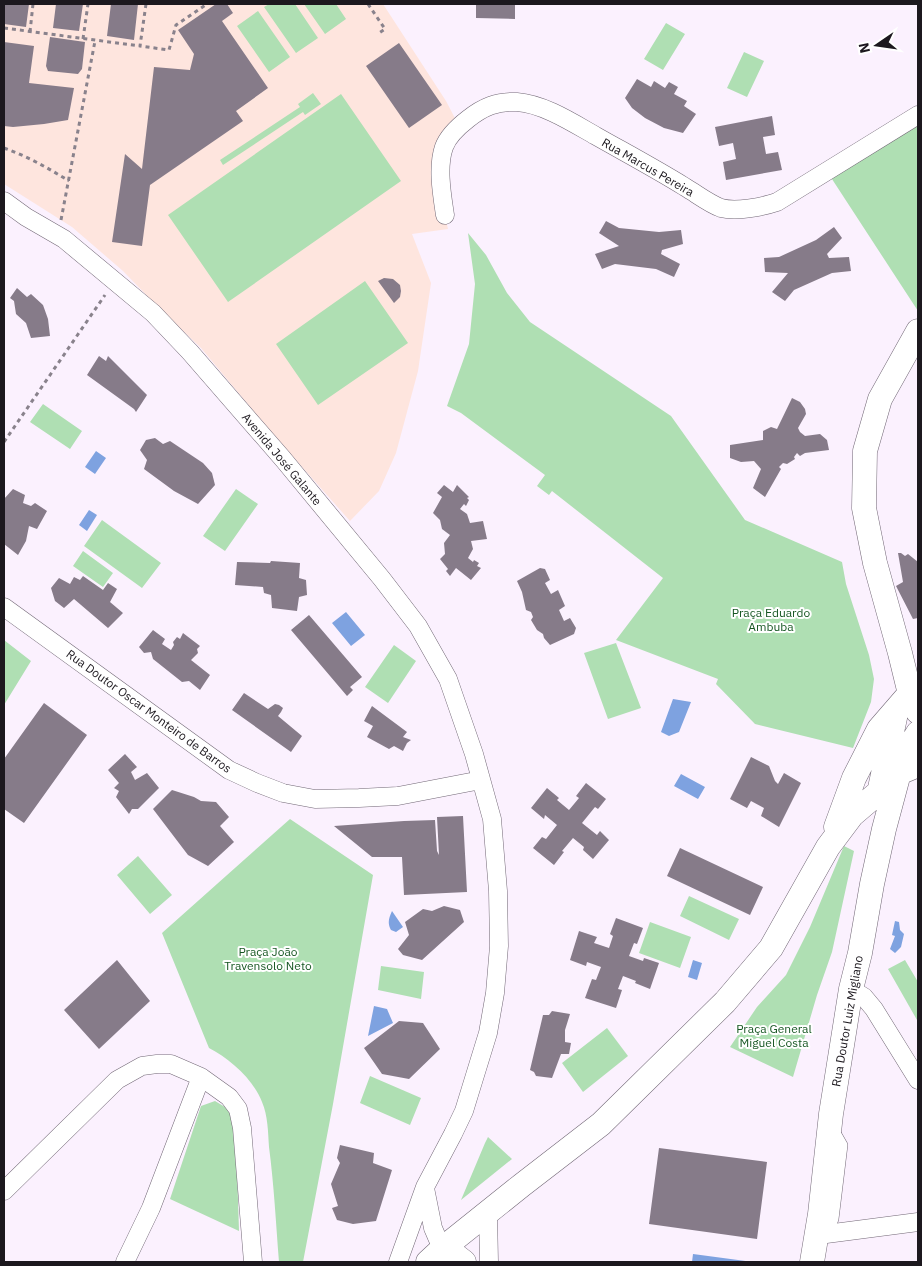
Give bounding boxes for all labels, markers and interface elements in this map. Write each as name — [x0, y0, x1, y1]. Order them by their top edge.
north arrow — [852, 20, 902, 70]
text: N — [854, 41, 874, 55]
street label: Rua Marcus Pereira — [599, 134, 697, 200]
street label: Avenida José Galante — [239, 410, 325, 509]
park label: Praça Eduardo Ambuba — [732, 605, 810, 634]
street label: Rua Doutor Oscar Monteiro de Barros — [64, 646, 235, 776]
park label: Praça João Travensolo Neto — [224, 944, 312, 973]
street label: Rua Doutor Luiz Migliano — [828, 954, 866, 1088]
park label: Praça General Miguel Costa — [736, 1021, 812, 1050]

